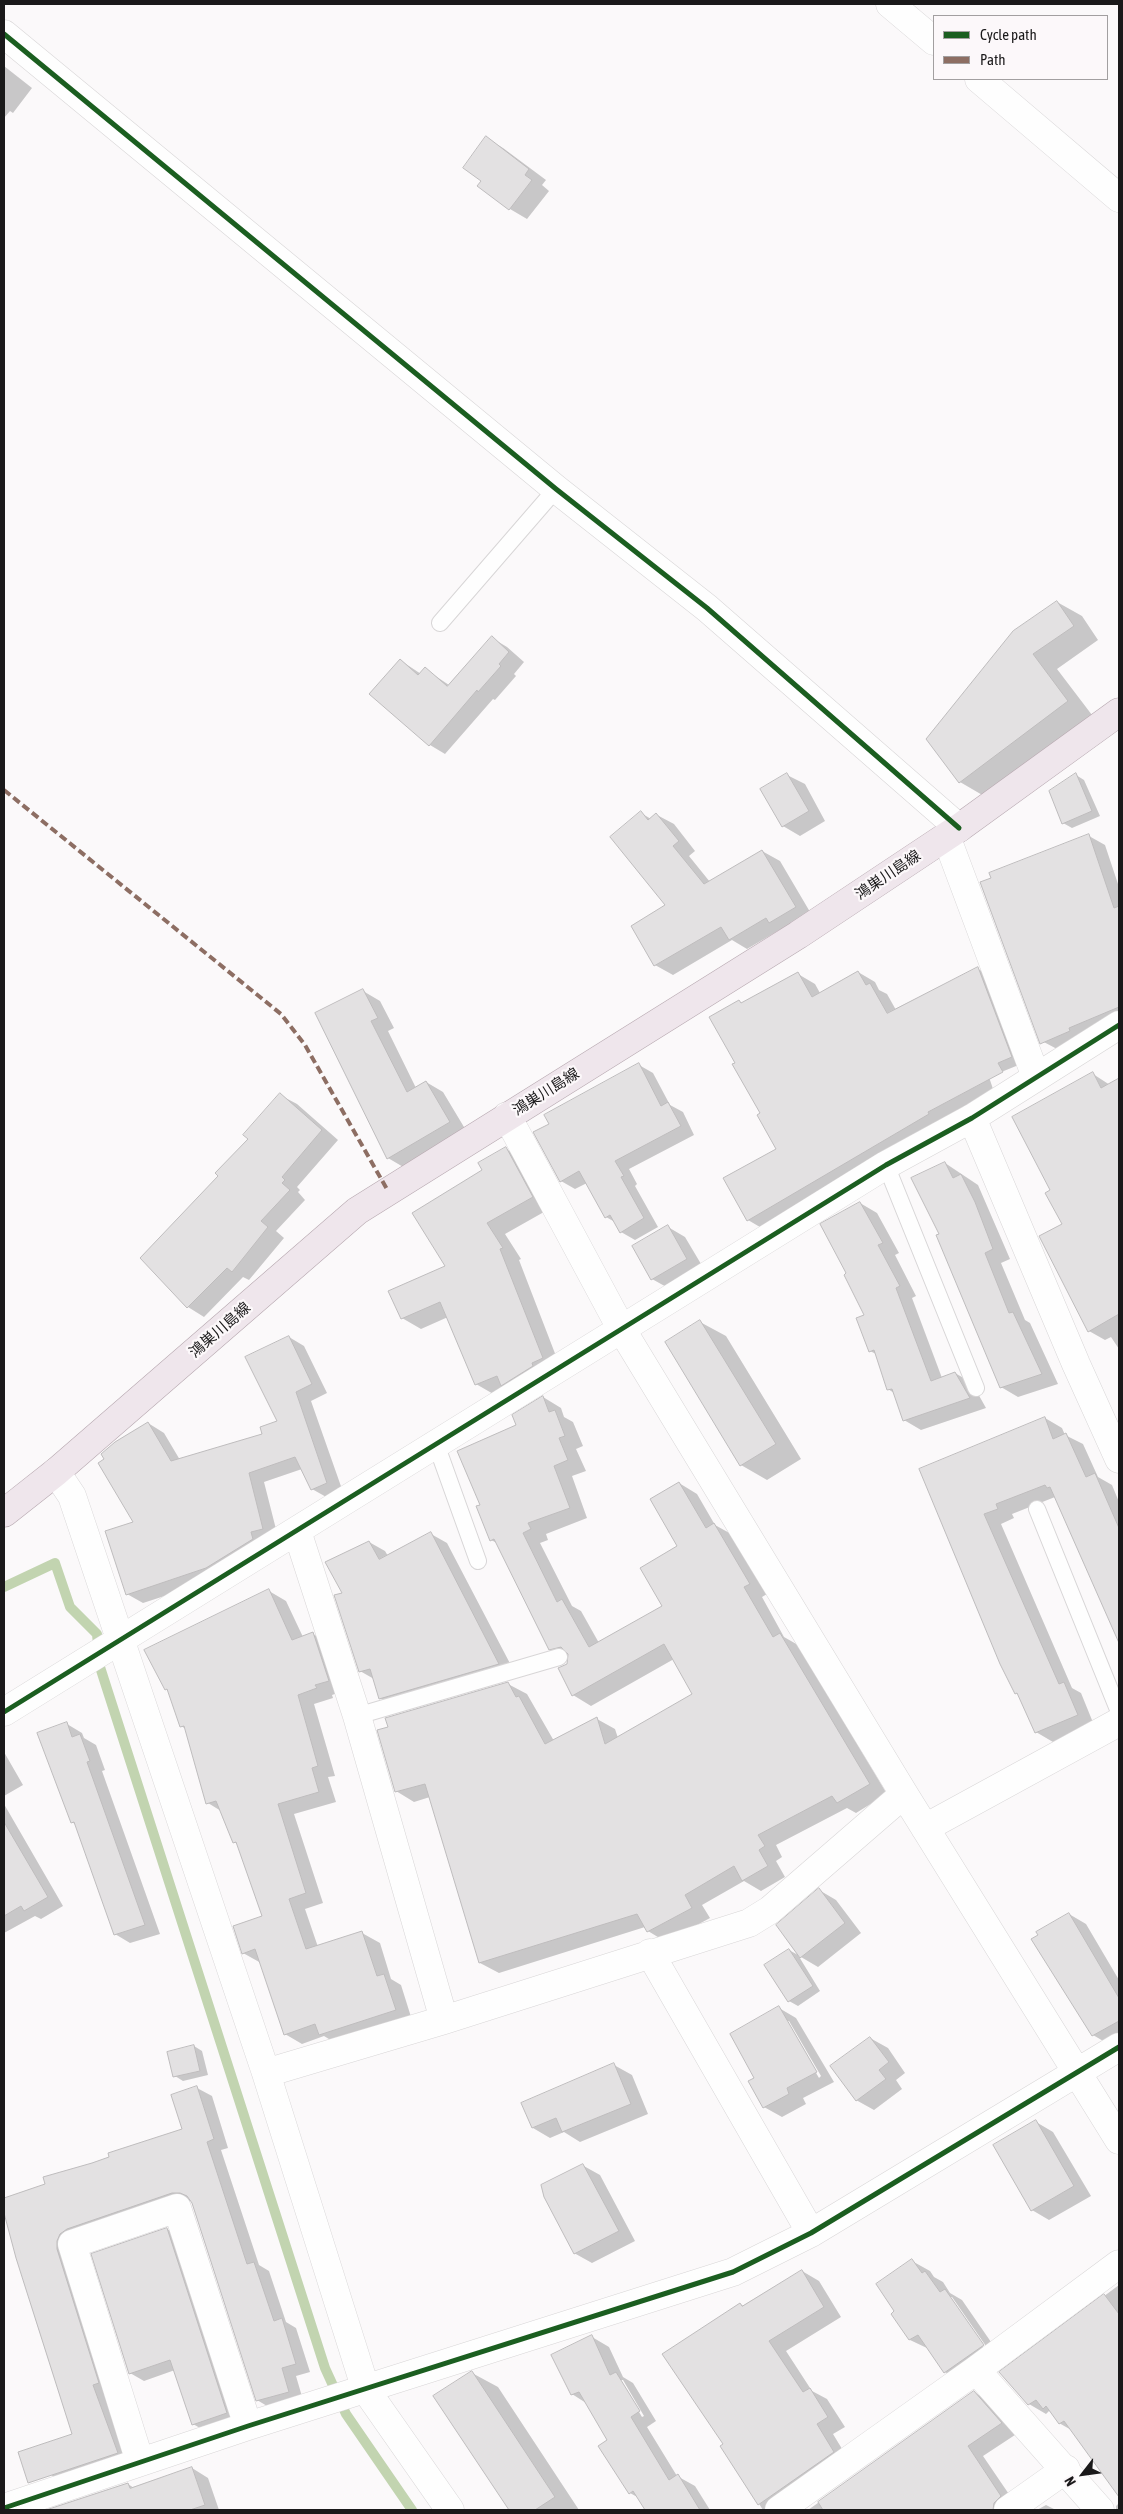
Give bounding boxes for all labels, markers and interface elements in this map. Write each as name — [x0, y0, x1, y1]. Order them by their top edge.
legend — [933, 15, 1108, 80]
text: Cycle path — [980, 26, 1037, 43]
text: Path — [980, 51, 1006, 68]
street label: 鴻巣川島線 — [852, 847, 924, 903]
street label: 鴻巣川島線 — [509, 1064, 583, 1120]
street label: 鴻巣川島線 — [186, 1299, 254, 1361]
north arrow — [1058, 2449, 1108, 2499]
text: N — [1061, 2474, 1079, 2489]

